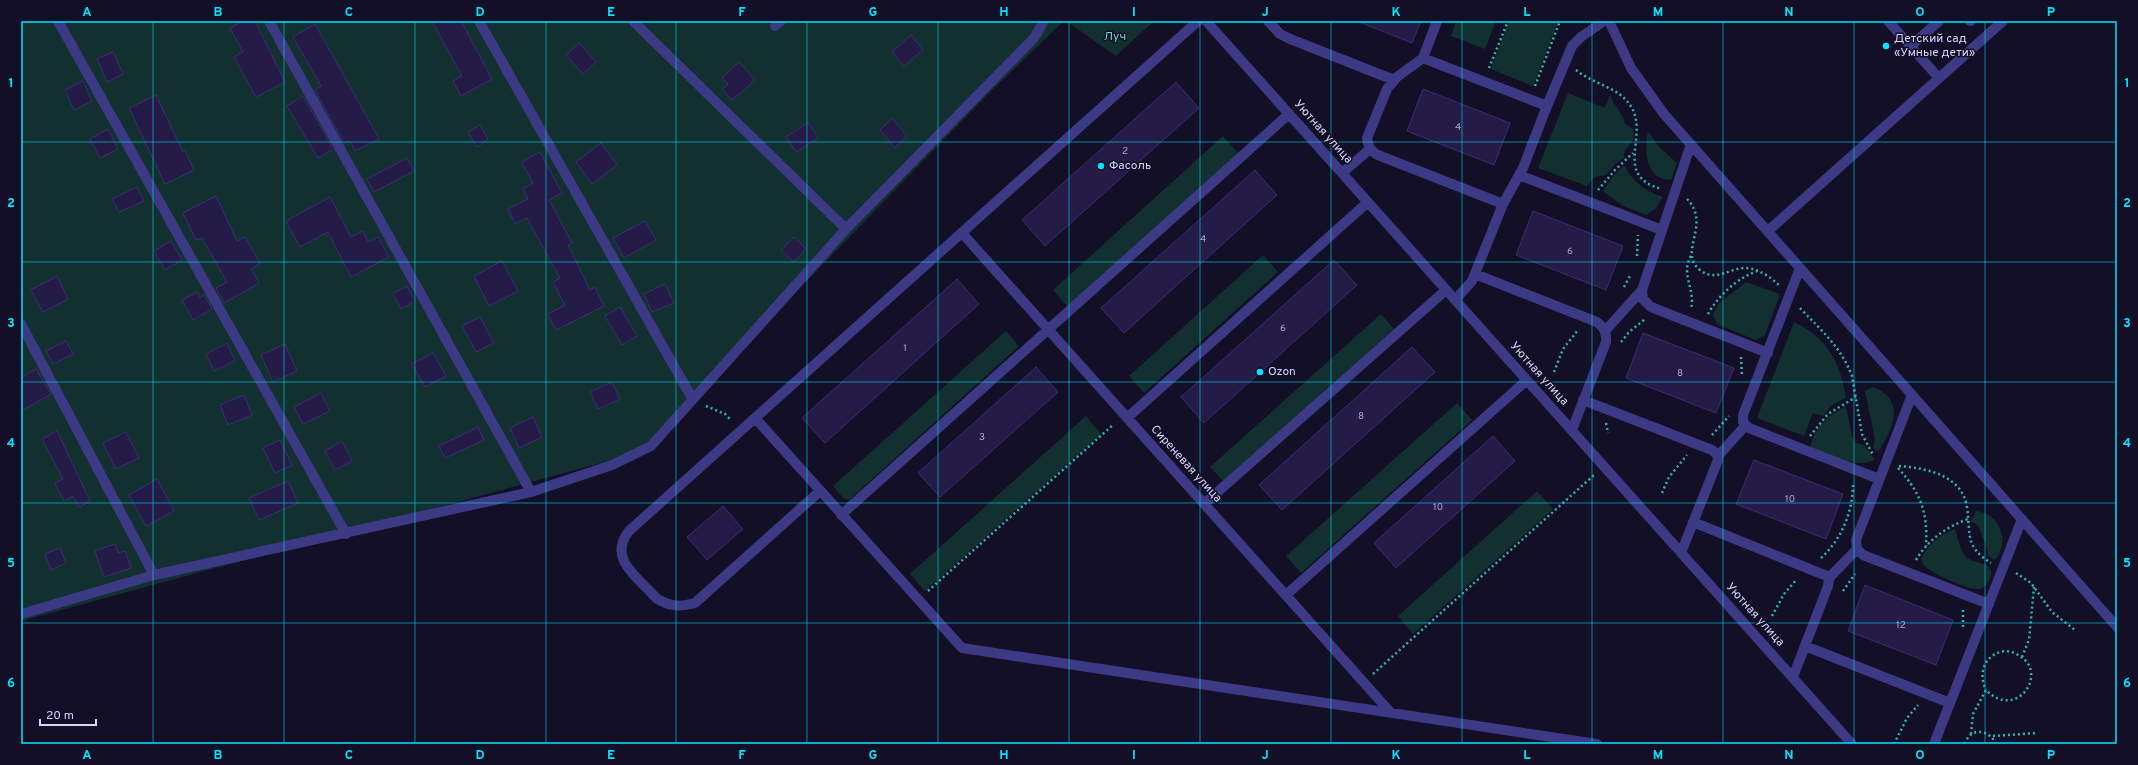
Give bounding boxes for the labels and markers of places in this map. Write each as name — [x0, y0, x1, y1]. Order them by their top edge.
place label: Детский сад «Умные дети» — [1894, 31, 1975, 61]
marker: Детский сад «Умные дети» — [1881, 41, 1891, 51]
place label: Фасоль — [1109, 158, 1151, 174]
marker: Фасоль — [1096, 161, 1106, 171]
place label: Ozon — [1268, 364, 1296, 380]
marker: Ozon — [1255, 367, 1265, 377]

